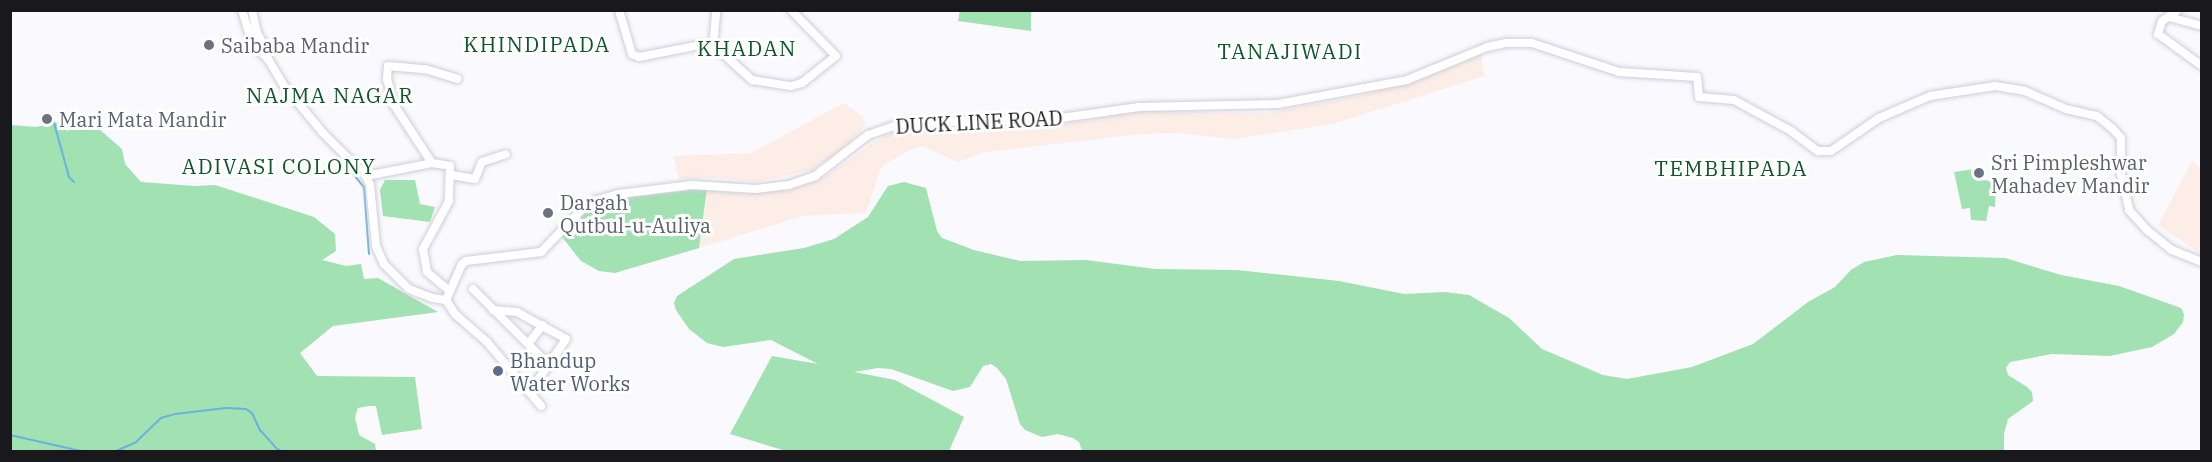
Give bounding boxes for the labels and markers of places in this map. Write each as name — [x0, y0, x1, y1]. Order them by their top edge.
place label: Saibaba Mandir — [221, 33, 369, 57]
marker: Saibaba Mandir — [202, 38, 216, 52]
place label: Mari Mata Mandir — [59, 107, 226, 131]
marker: Mari Mata Mandir — [40, 112, 54, 126]
place label: Sri Pimpleshwar Mahadev Mandir — [1991, 150, 2149, 197]
marker: Sri Pimpleshwar Mahadev Mandir — [1972, 166, 1986, 180]
place label: Dargah Qutbul-u-Auliya — [560, 190, 711, 237]
marker: Dargah Qutbul-u-Auliya — [541, 206, 555, 220]
place label: Bhandup Water Works — [510, 348, 630, 395]
marker: Bhandup Water Works — [491, 364, 505, 378]

